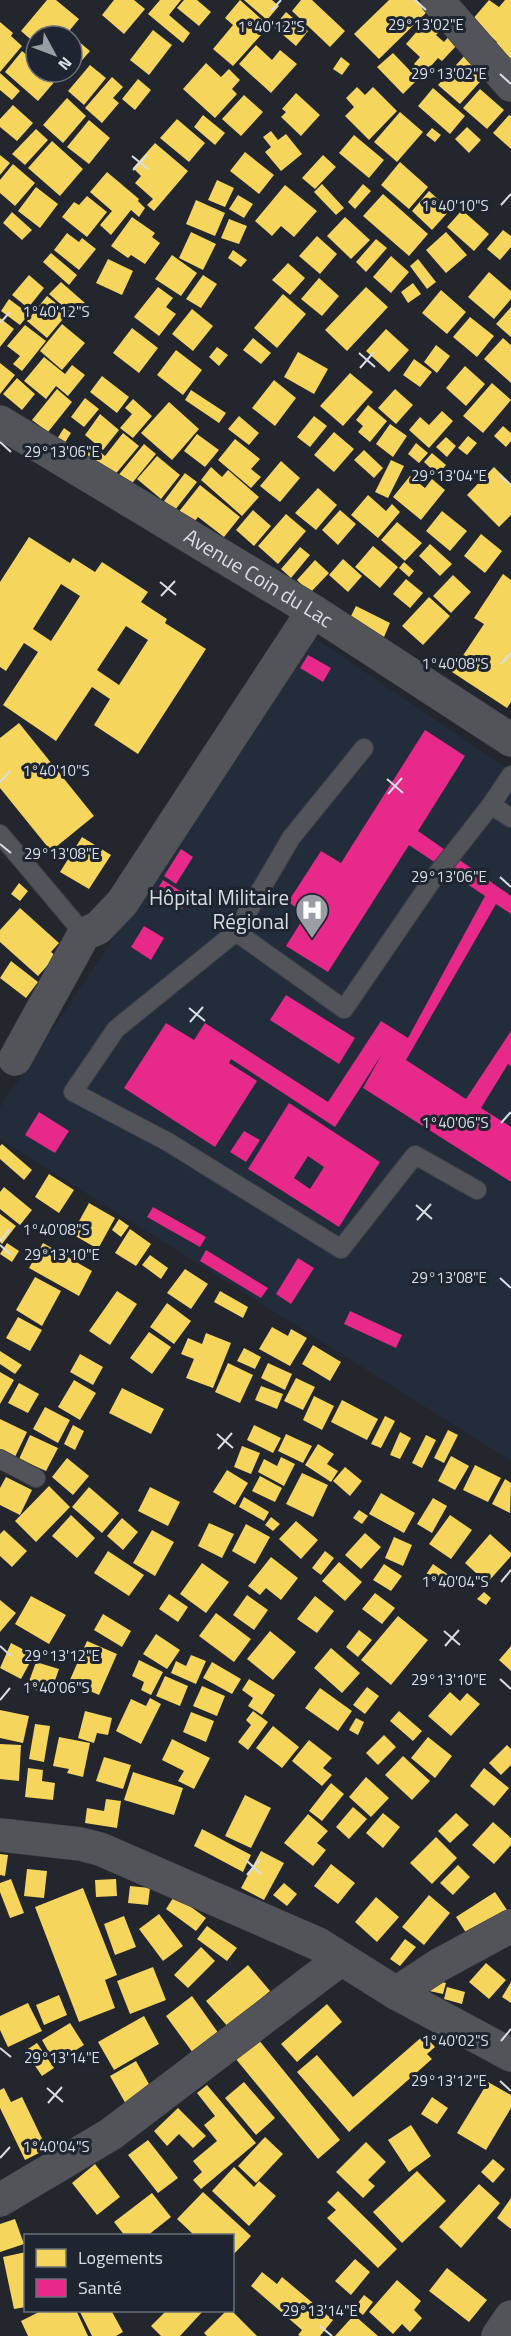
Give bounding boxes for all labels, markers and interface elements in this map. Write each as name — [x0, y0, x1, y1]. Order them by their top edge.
text: 29°13'02"E — [388, 13, 464, 36]
text: 1°40'12"S — [237, 15, 305, 38]
north arrow — [24, 24, 84, 84]
text: N — [53, 52, 78, 76]
text: 29°13'02"E — [411, 62, 487, 85]
text: 1°40'10"S — [421, 194, 489, 217]
text: 1°40'12"S — [22, 300, 90, 323]
text: 29°13'06"E — [24, 440, 100, 463]
text: 29°13'04"E — [411, 464, 487, 487]
street label: Avenue Coin du Lac — [178, 520, 340, 635]
text: 1°40'08"S — [421, 652, 489, 675]
text: 1°40'10"S — [22, 759, 90, 782]
text: 29°13'08"E — [24, 842, 100, 865]
text: 29°13'06"E — [411, 865, 487, 888]
place label: Hôpital Militaire Régional — [149, 881, 289, 937]
hospital icon: Hôpital Militaire Régional — [294, 892, 330, 939]
text: 1°40'06"S — [421, 1111, 489, 1134]
text: 1°40'08"S — [22, 1218, 90, 1241]
text: 29°13'10"E — [24, 1243, 100, 1266]
text: 29°13'08"E — [411, 1266, 487, 1289]
text: 1°40'04"S — [421, 1570, 489, 1593]
text: 29°13'12"E — [24, 1644, 100, 1667]
text: 29°13'10"E — [411, 1668, 487, 1691]
text: 1°40'06"S — [22, 1676, 90, 1699]
text: 1°40'02"S — [421, 2029, 489, 2052]
text: 29°13'14"E — [24, 2046, 100, 2069]
text: 29°13'12"E — [411, 2069, 487, 2092]
text: 1°40'04"S — [22, 2135, 90, 2158]
legend — [24, 2234, 234, 2312]
text: Logements — [78, 2244, 163, 2271]
text: Santé — [78, 2274, 122, 2301]
text: 29°13'14"E — [282, 2299, 358, 2322]

